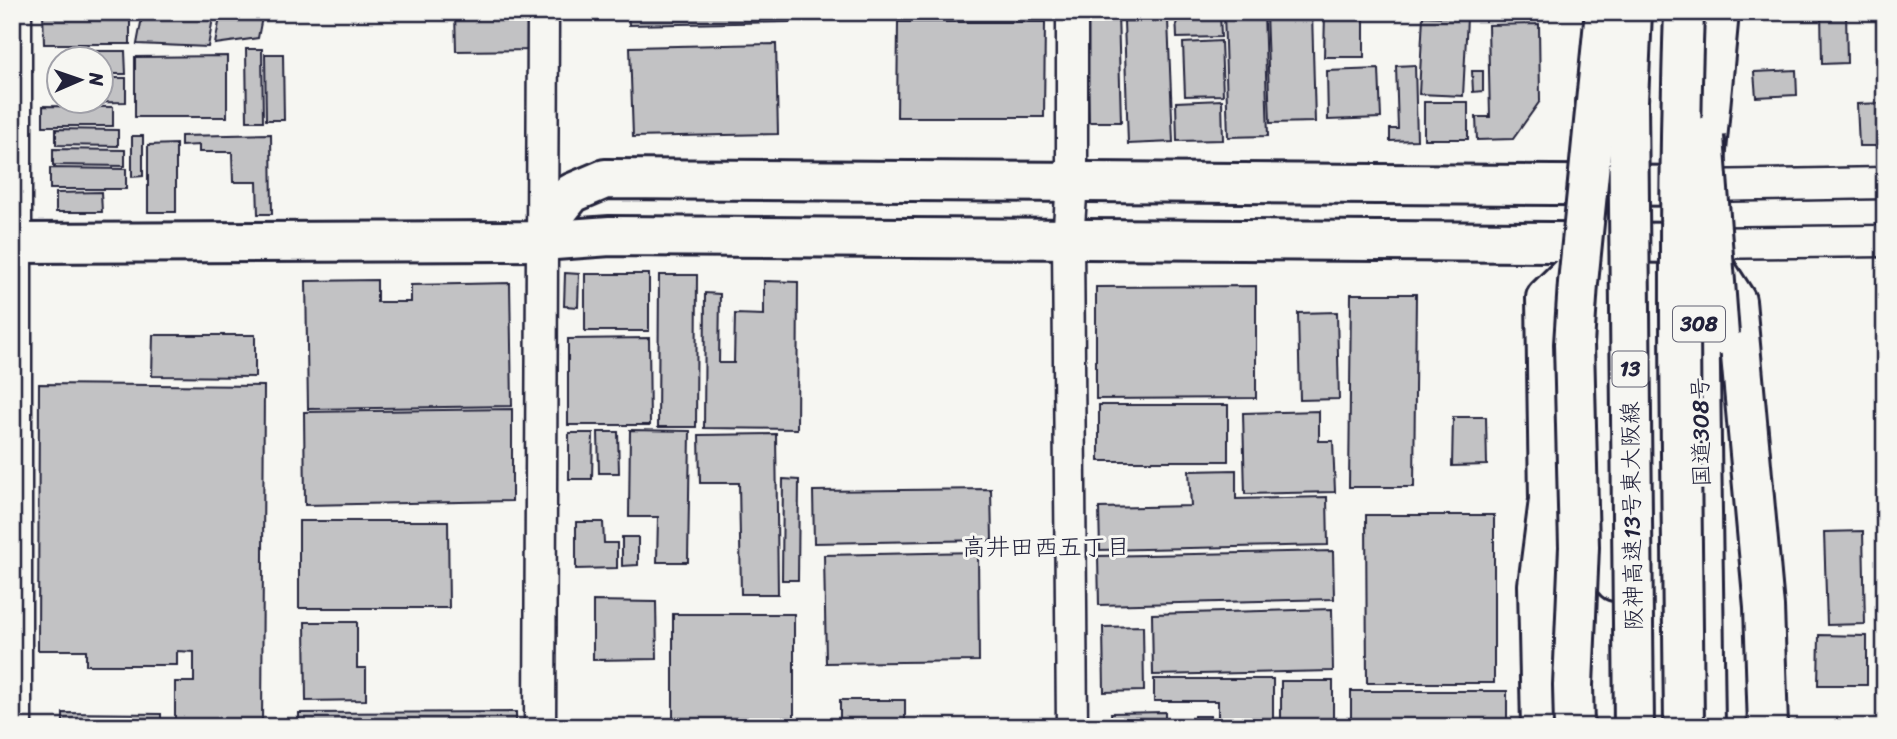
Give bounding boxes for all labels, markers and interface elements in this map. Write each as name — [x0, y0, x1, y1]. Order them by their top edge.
north arrow — [46, 46, 116, 116]
text: N — [80, 71, 113, 87]
road number: 308 — [1673, 306, 1725, 342]
road number: 13 — [1612, 352, 1648, 386]
street label: 国道308号 — [1680, 377, 1722, 487]
street label: 阪神高速13号東大阪線 — [1610, 401, 1654, 631]
district label: 高井田西五丁目 — [962, 526, 1130, 568]

